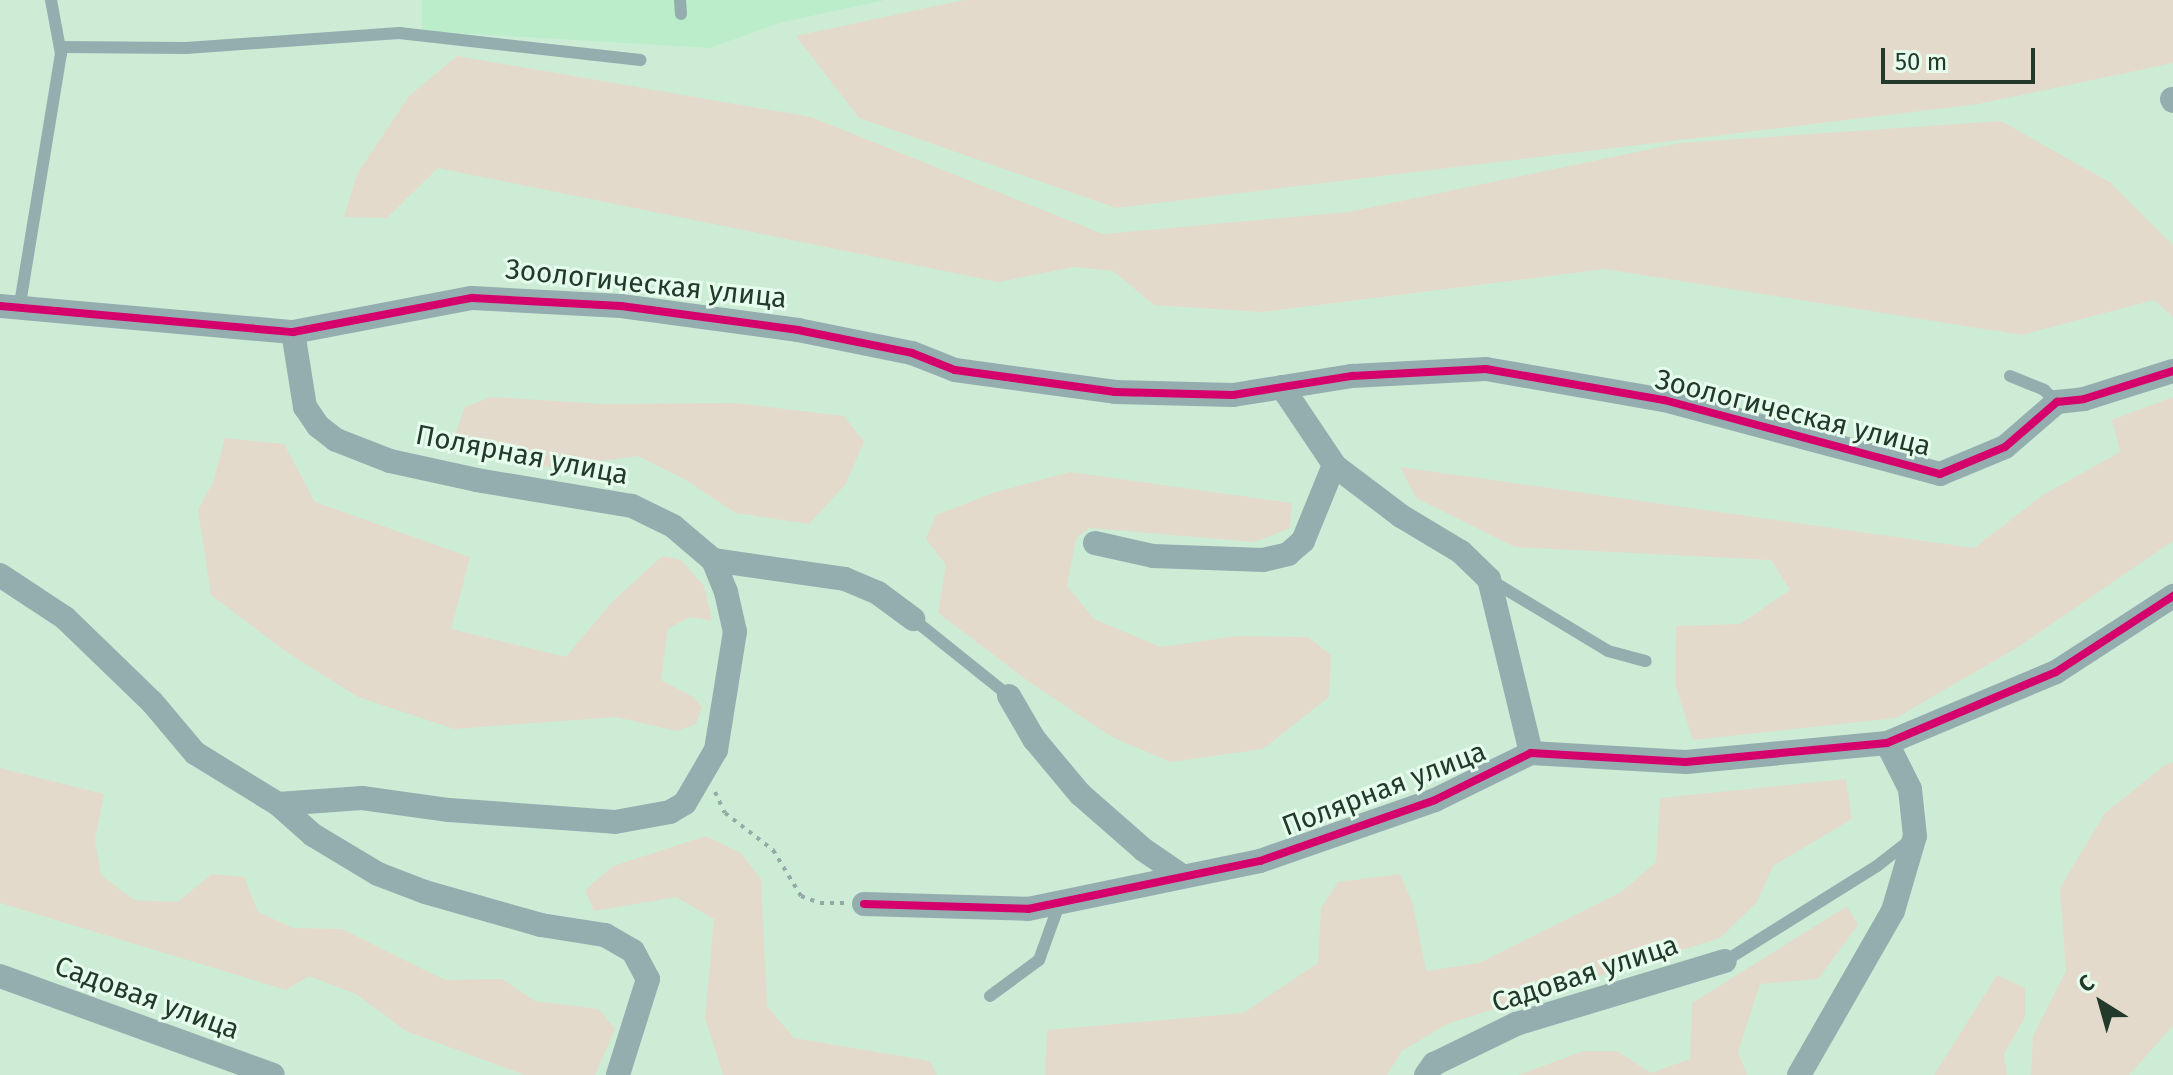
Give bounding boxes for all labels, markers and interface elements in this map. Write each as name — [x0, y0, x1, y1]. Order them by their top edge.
scale bar — [1885, 32, 2039, 82]
text: 50 m — [1895, 48, 1947, 76]
street label: Зоологическая улица — [504, 253, 788, 315]
street label: Зоологическая улица — [1652, 363, 1934, 463]
street label: Полярная улица — [413, 418, 631, 492]
street label: Полярная улица — [1277, 735, 1491, 843]
street label: Садовая улица — [1487, 928, 1683, 1020]
street label: Садовая улица — [50, 949, 244, 1047]
north arrow — [2061, 963, 2141, 1043]
text: С — [2073, 969, 2099, 998]

